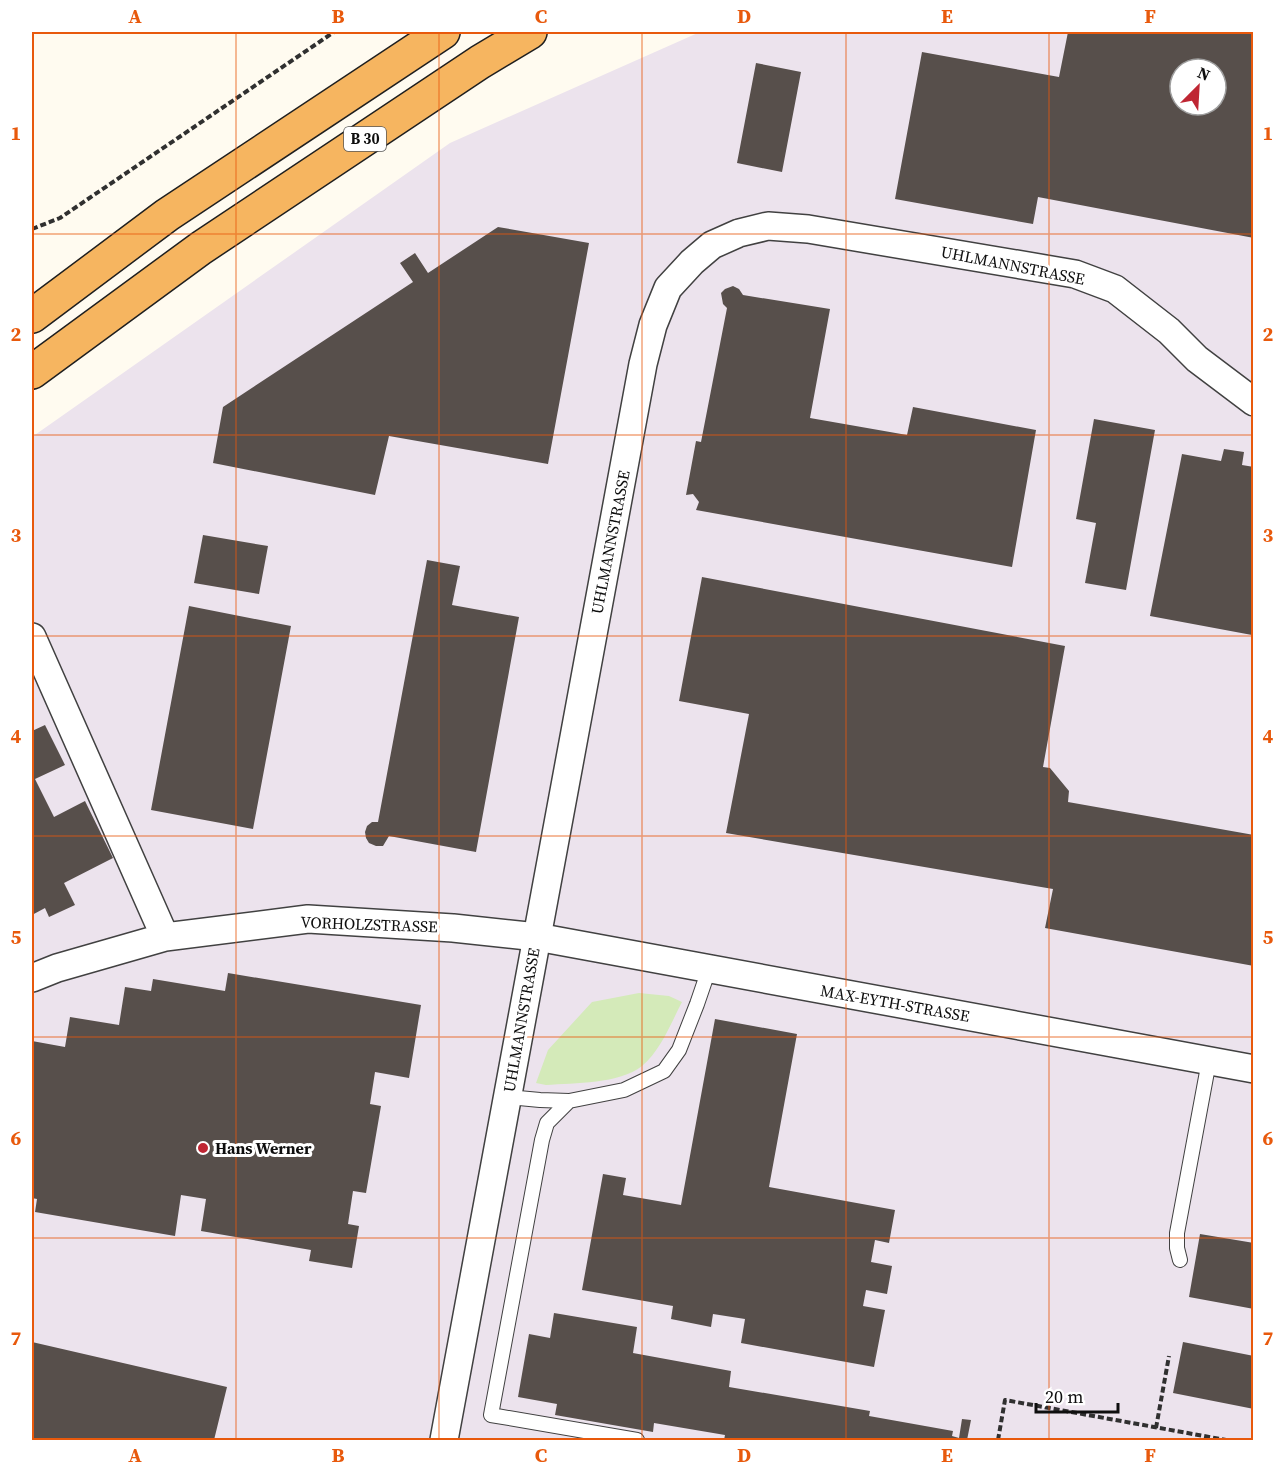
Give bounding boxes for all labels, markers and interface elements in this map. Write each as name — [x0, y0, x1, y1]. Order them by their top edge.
text: A — [128, 2, 142, 30]
text: B — [331, 2, 345, 30]
text: C — [535, 2, 547, 30]
text: D — [737, 2, 751, 30]
text: E — [941, 2, 953, 30]
text: F — [1144, 2, 1156, 30]
north arrow — [1168, 57, 1228, 117]
text: N — [1194, 61, 1214, 86]
text: 1 — [11, 119, 21, 147]
text: 1 — [1263, 119, 1273, 147]
road number: B 30 — [344, 127, 386, 151]
street label: UHLMANNSTRASSE — [939, 240, 1087, 290]
text: 2 — [11, 320, 22, 348]
text: 2 — [1263, 320, 1274, 348]
street label: UHLMANNSTRASSE — [585, 468, 635, 616]
text: 3 — [11, 521, 22, 549]
text: 3 — [1263, 521, 1274, 549]
text: 4 — [11, 722, 22, 750]
text: 4 — [1263, 722, 1274, 750]
street label: VORHOLZSTRASSE — [300, 911, 438, 937]
text: 5 — [11, 923, 22, 951]
text: 5 — [1263, 923, 1274, 951]
street label: UHLMANNSTRASSE — [497, 946, 545, 1094]
street label: MAX-EYTH-STRASSE — [819, 979, 972, 1027]
text: 6 — [11, 1124, 22, 1152]
text: 6 — [1263, 1124, 1274, 1152]
place label: Hans Werner — [215, 1137, 312, 1159]
marker: Hans Werner — [196, 1141, 210, 1155]
text: 7 — [11, 1324, 22, 1352]
text: 7 — [1263, 1324, 1274, 1352]
scale bar — [1036, 1376, 1118, 1414]
text: 20 m — [1045, 1384, 1083, 1409]
text: A — [128, 1441, 142, 1469]
text: B — [331, 1441, 345, 1469]
text: C — [535, 1441, 547, 1469]
text: D — [737, 1441, 751, 1469]
text: E — [941, 1441, 953, 1469]
text: F — [1144, 1441, 1156, 1469]

